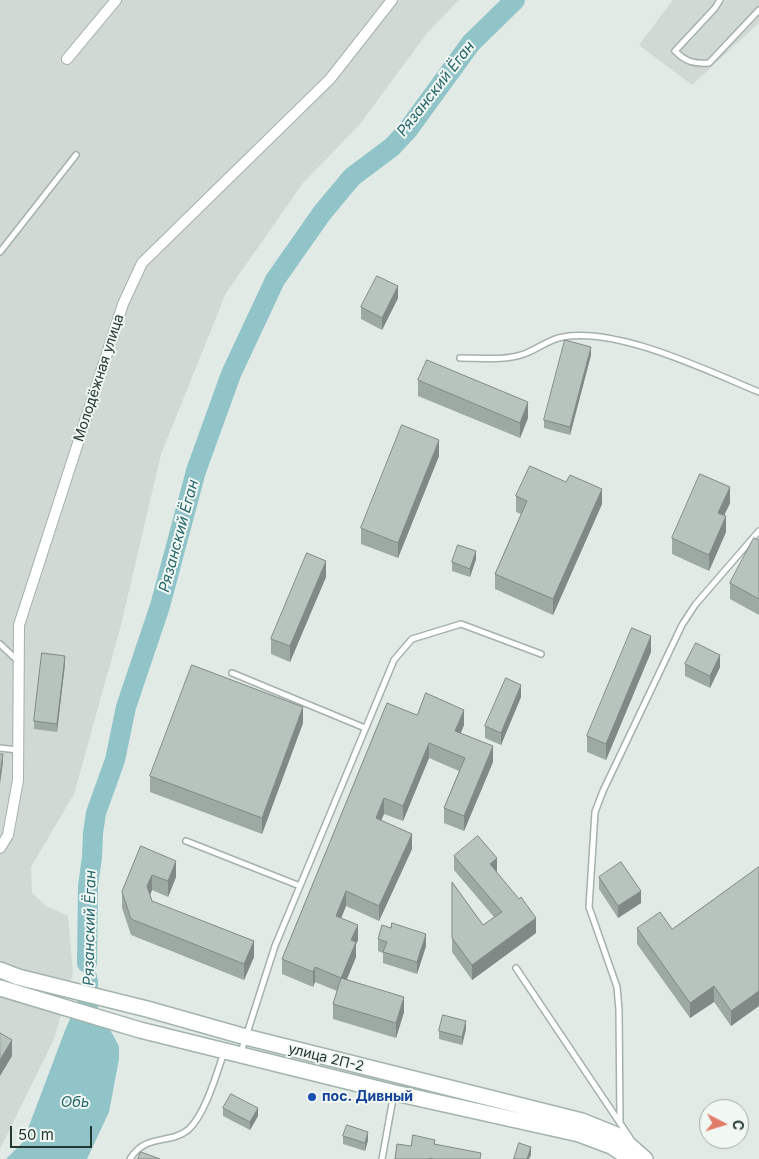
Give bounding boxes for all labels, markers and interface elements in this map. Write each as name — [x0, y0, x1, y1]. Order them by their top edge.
water label: Рязанский Ёган — [393, 38, 479, 140]
street label: Молодёжная улица — [70, 312, 128, 444]
water label: Рязанский Ёган — [155, 478, 203, 594]
water label: Рязанский Ёган — [80, 870, 100, 986]
street label: улица 2П-2 — [287, 1041, 365, 1075]
place label: пос. Дивный — [322, 1089, 413, 1105]
marker: пос. Дивный — [306, 1091, 318, 1103]
water label: Обь — [61, 1093, 89, 1111]
north arrow — [699, 1099, 749, 1149]
scale bar — [12, 1116, 95, 1148]
text: С — [730, 1119, 747, 1131]
text: 50 m — [18, 1125, 54, 1144]

